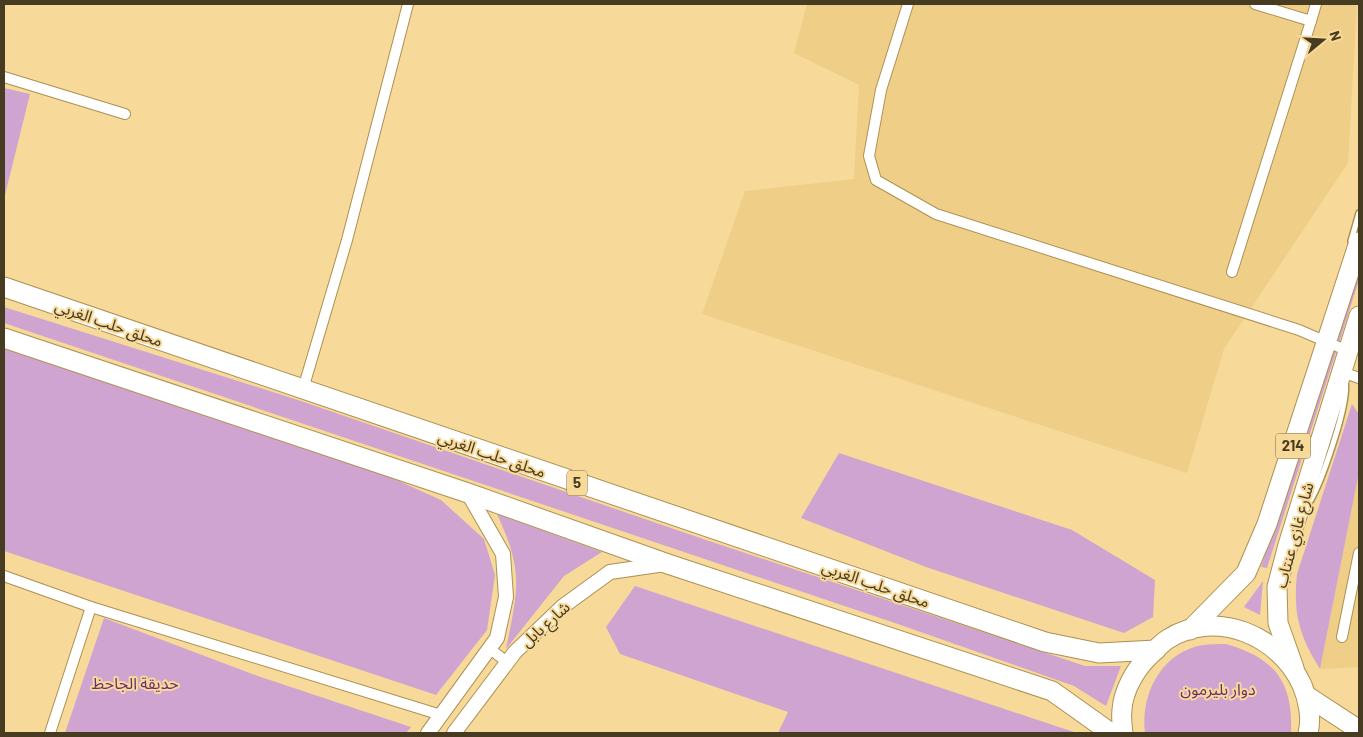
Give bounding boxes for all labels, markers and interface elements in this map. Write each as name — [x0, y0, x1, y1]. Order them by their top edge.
north arrow — [1298, 15, 1348, 65]
text: N — [1326, 29, 1345, 43]
street label: محلق حلب الغربي — [52, 295, 166, 353]
street label: محلق حلب الغربي — [435, 426, 549, 484]
road number: 214 — [1276, 434, 1310, 458]
road number: 5 — [567, 470, 587, 496]
street label: شارع غازي عنتاب — [1270, 480, 1321, 591]
street label: محلق حلب الغربي — [819, 556, 933, 614]
street label: شارع بابل — [516, 597, 576, 654]
park label: حديقة الجاحظ — [91, 673, 179, 692]
park label: دوار بليرمون — [1180, 679, 1256, 699]

